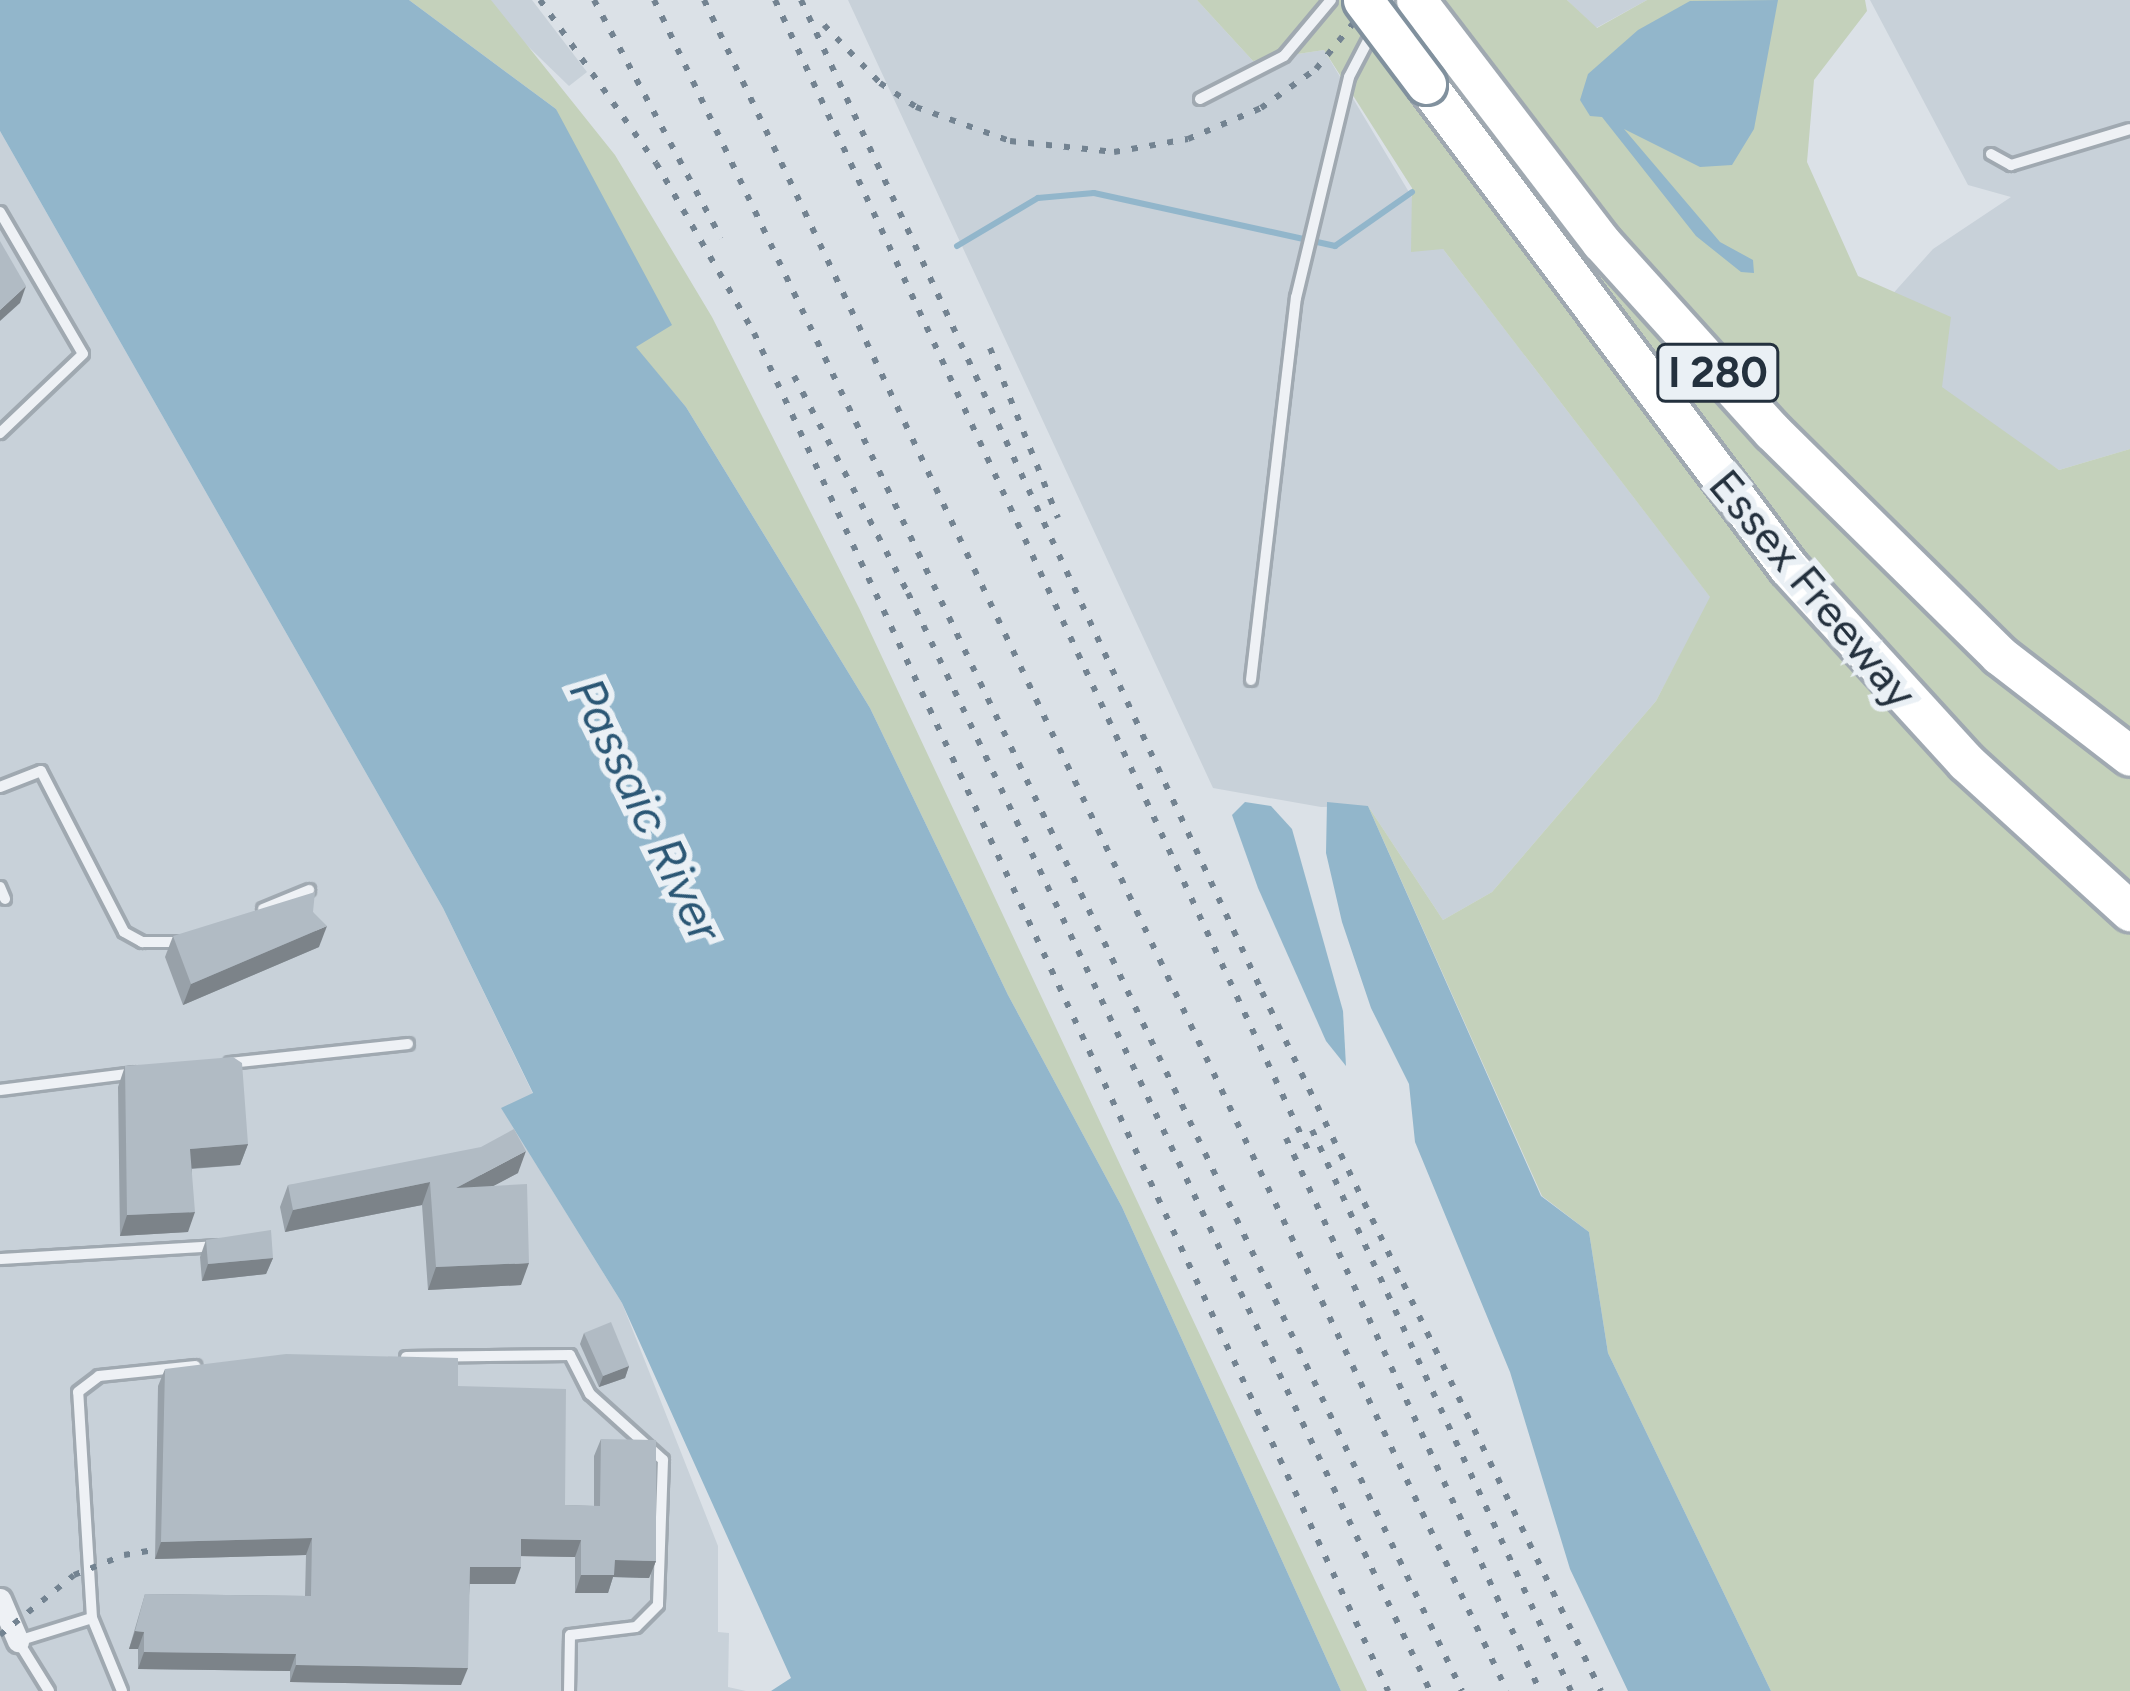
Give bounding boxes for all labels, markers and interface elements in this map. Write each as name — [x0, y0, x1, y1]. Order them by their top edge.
road number: I 280 — [1655, 337, 1781, 409]
street label: Essex Freeway — [1698, 459, 1928, 719]
water label: Passaic River — [557, 669, 735, 951]

